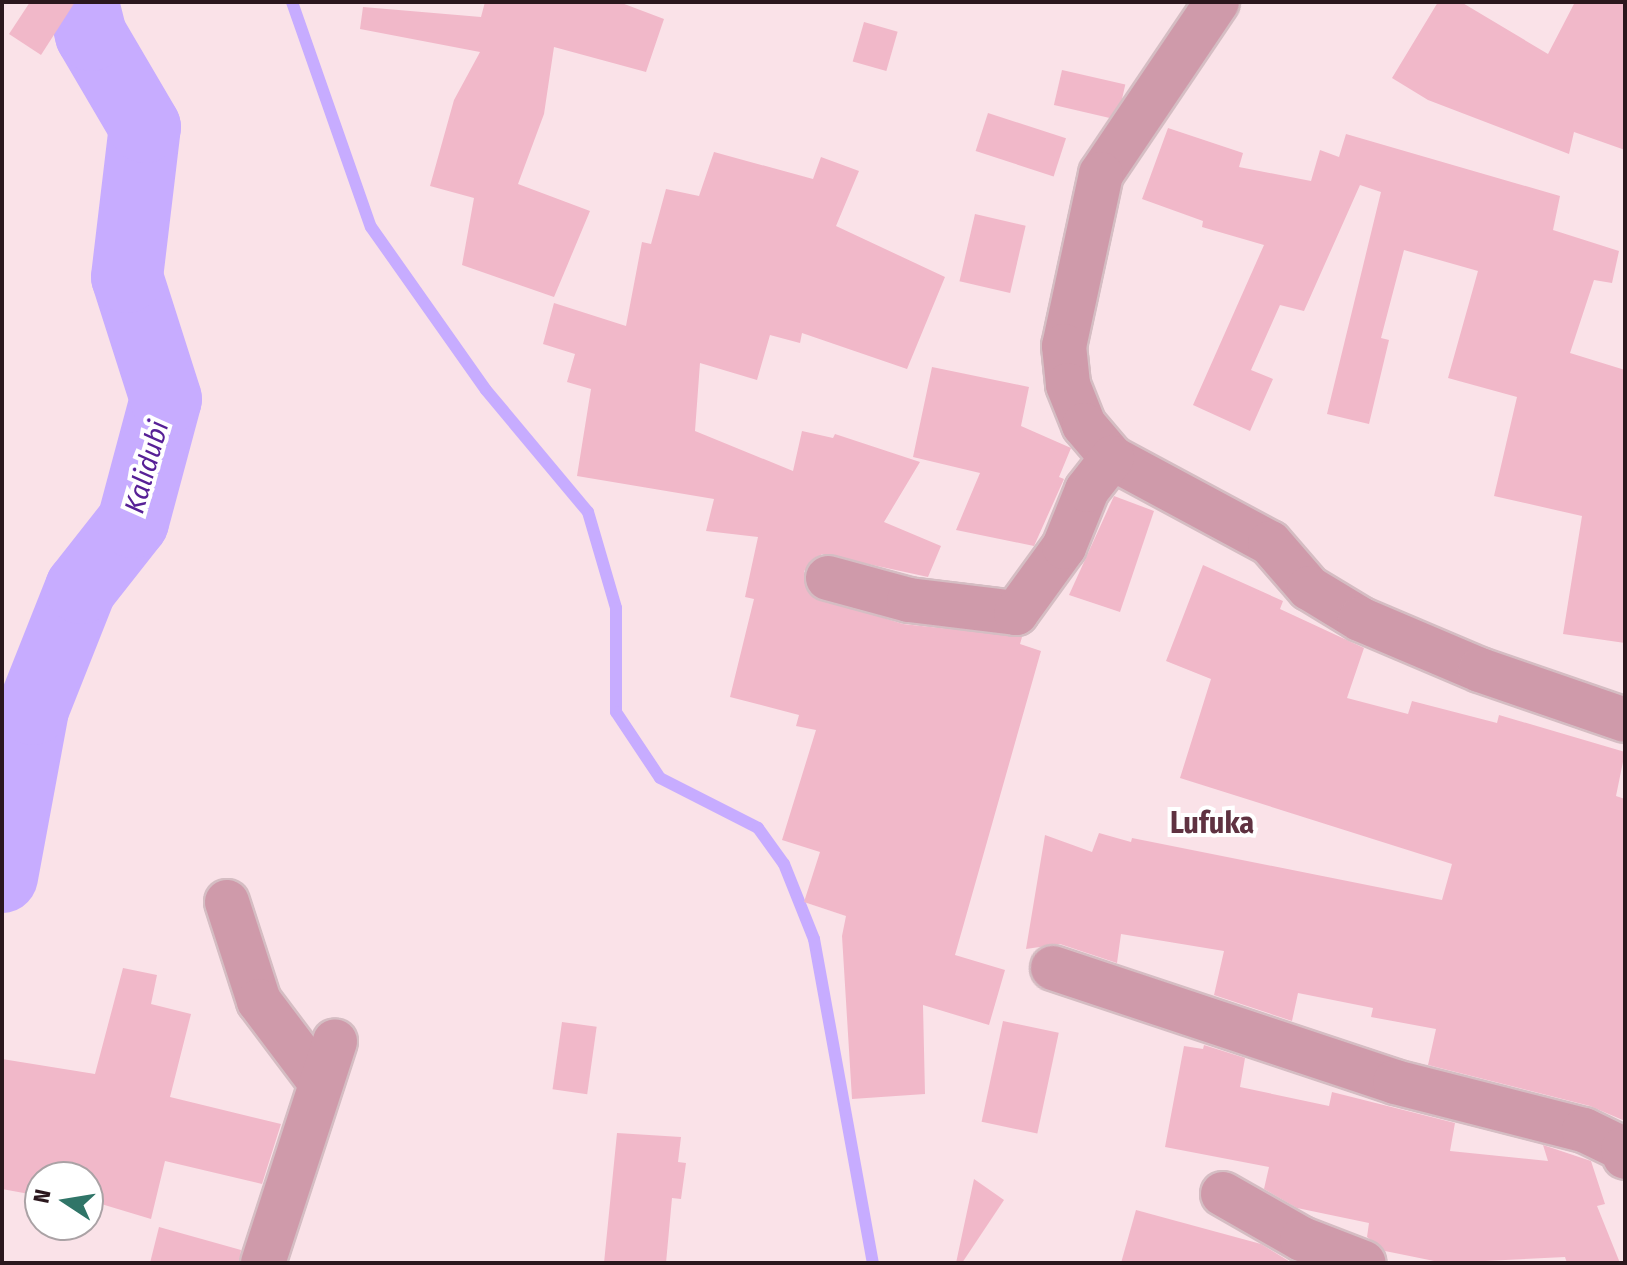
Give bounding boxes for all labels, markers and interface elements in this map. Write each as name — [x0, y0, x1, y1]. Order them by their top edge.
water label: Kalidubi — [118, 417, 176, 517]
district label: Lufuka — [1170, 805, 1254, 841]
north arrow — [24, 1161, 104, 1241]
text: N — [27, 1187, 57, 1206]

